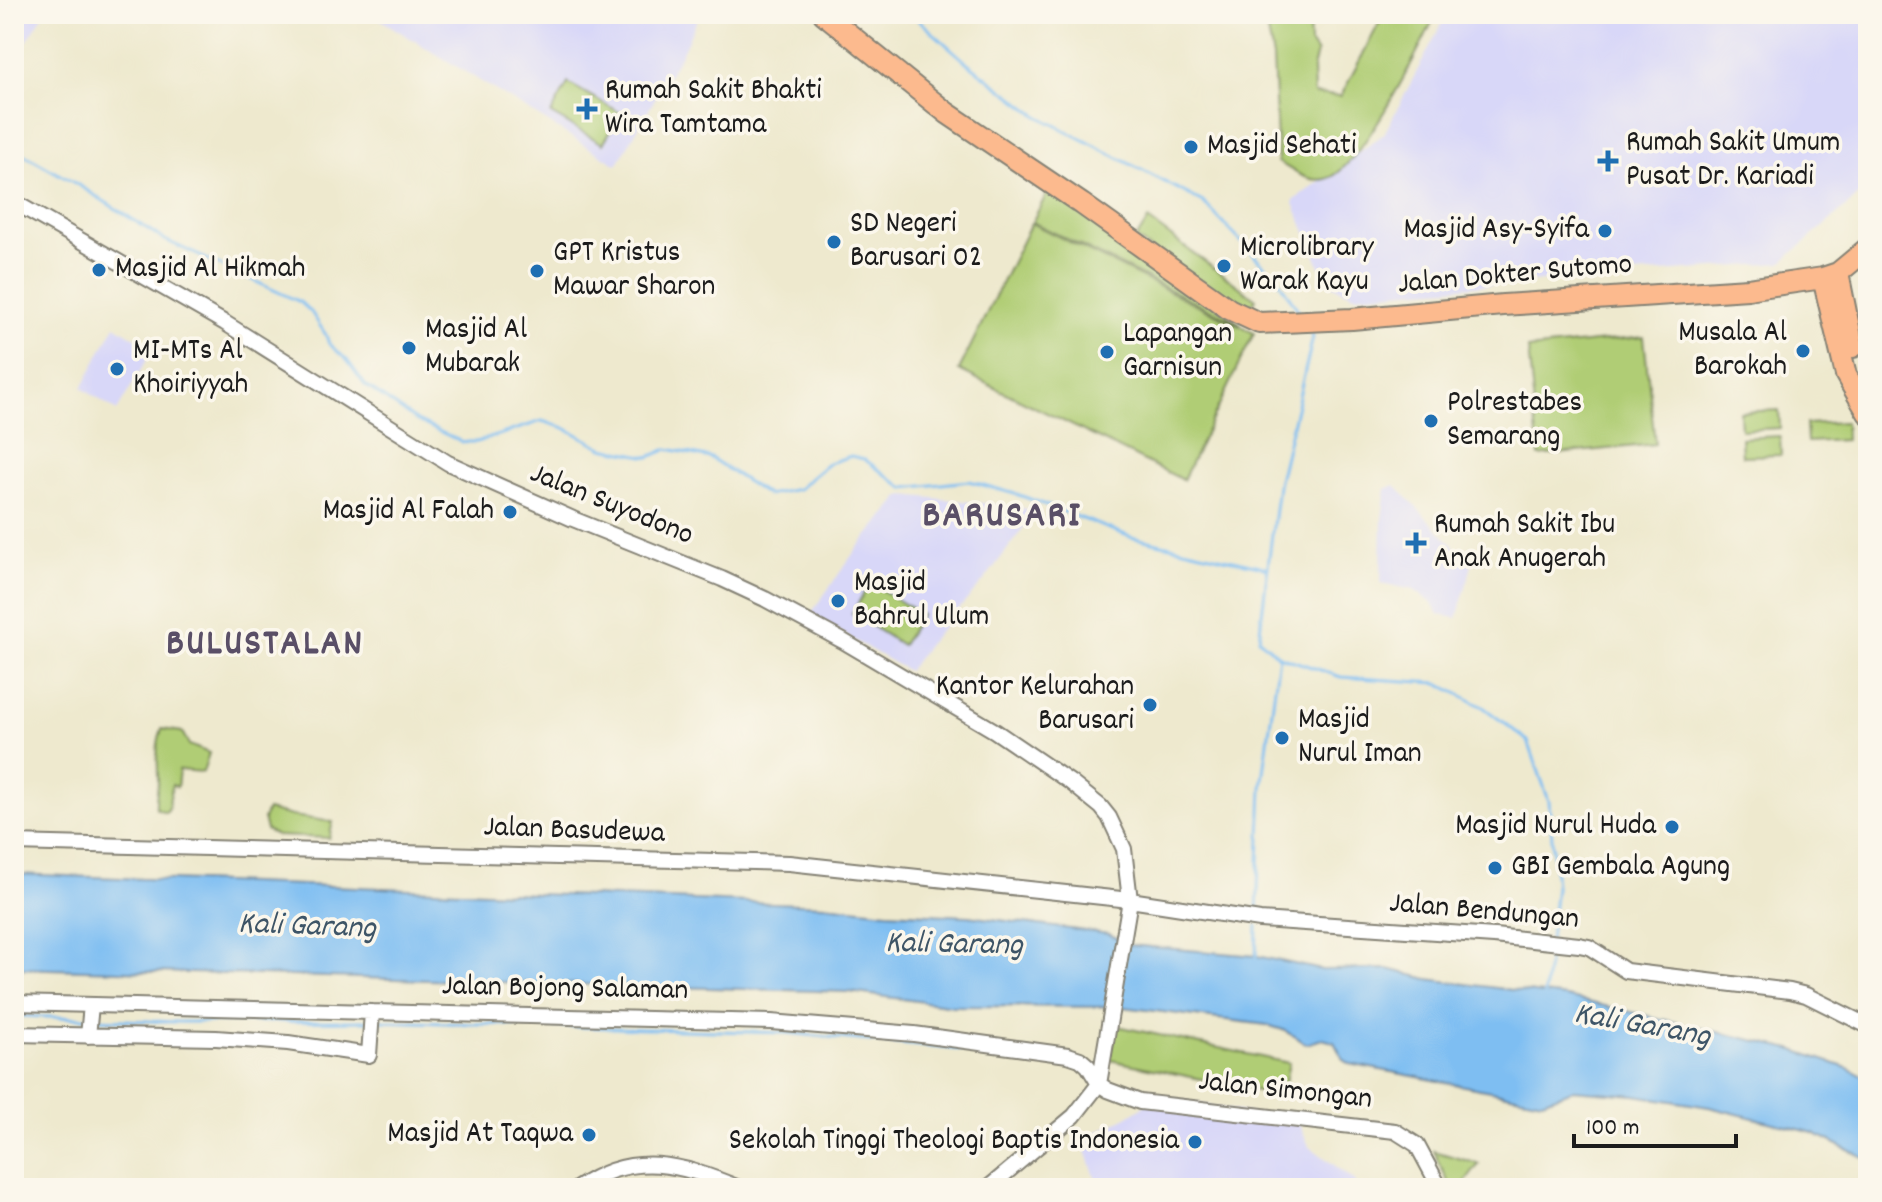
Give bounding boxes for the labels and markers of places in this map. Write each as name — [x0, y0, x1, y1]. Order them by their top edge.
place label: Rumah Sakit Bhakti Wira Tamtama — [605, 71, 822, 148]
marker: Rumah Sakit Bhakti Wira Tamtama — [576, 98, 598, 120]
place label: Rumah Sakit Umum Pusat Dr. Kariadi — [1626, 123, 1840, 200]
place label: Masjid Sehati — [1207, 126, 1356, 169]
marker: Masjid Sehati — [1182, 138, 1200, 156]
marker: Rumah Sakit Umum Pusat Dr. Kariadi — [1597, 150, 1619, 172]
place label: SD Negeri Barusari 02 — [850, 204, 982, 281]
place label: Masjid Asy-Syifa — [1404, 210, 1590, 253]
marker: Masjid Asy-Syifa — [1596, 222, 1614, 240]
place label: Microlibrary Warak Kayu — [1240, 228, 1375, 305]
place label: GPT Kristus Mawar Sharon — [553, 233, 715, 310]
marker: SD Negeri Barusari 02 — [825, 233, 843, 251]
place label: Masjid Al Hikmah — [115, 249, 306, 292]
marker: Microlibrary Warak Kayu — [1215, 257, 1233, 275]
marker: Masjid Al Hikmah — [90, 261, 108, 279]
marker: GPT Kristus Mawar Sharon — [528, 262, 546, 280]
place label: Masjid Al Mubarak — [425, 310, 527, 387]
place label: Musala Al Barokah — [1678, 313, 1787, 390]
place label: Lapangan Garnisun — [1123, 314, 1232, 391]
place label: MI-MTs Al Khoiriyyah — [133, 331, 248, 408]
marker: Masjid Al Mubarak — [400, 339, 418, 357]
marker: Musala Al Barokah — [1794, 342, 1812, 360]
marker: Lapangan Garnisun — [1098, 343, 1116, 361]
marker: MI-MTs Al Khoiriyyah — [108, 360, 126, 378]
place label: Polrestabes Semarang — [1447, 383, 1582, 460]
marker: Polrestabes Semarang — [1422, 412, 1440, 430]
place label: Masjid Al Falah — [323, 491, 494, 534]
marker: Masjid Al Falah — [501, 503, 519, 521]
place label: Rumah Sakit Ibu Anak Anugerah — [1434, 505, 1615, 582]
marker: Rumah Sakit Ibu Anak Anugerah — [1405, 532, 1427, 554]
place label: Masjid Bahrul Ulum — [854, 563, 989, 640]
marker: Masjid Bahrul Ulum — [829, 592, 847, 610]
place label: Kantor Kelurahan Barusari — [936, 667, 1134, 744]
marker: Kantor Kelurahan Barusari — [1141, 696, 1159, 714]
place label: Masjid Nurul Iman — [1298, 700, 1422, 777]
marker: Masjid Nurul Iman — [1273, 729, 1291, 747]
place label: Masjid Nurul Huda — [1455, 806, 1657, 849]
marker: Masjid Nurul Huda — [1663, 818, 1681, 836]
place label: GBI Gembala Agung — [1511, 847, 1730, 890]
marker: GBI Gembala Agung — [1486, 859, 1504, 877]
place label: Masjid At Taqwa — [387, 1114, 574, 1157]
place label: Sekolah Tinggi Theologi Baptis Indonesia — [729, 1121, 1180, 1164]
marker: Masjid At Taqwa — [580, 1126, 598, 1144]
marker: Sekolah Tinggi Theologi Baptis Indonesia — [1186, 1133, 1204, 1151]

